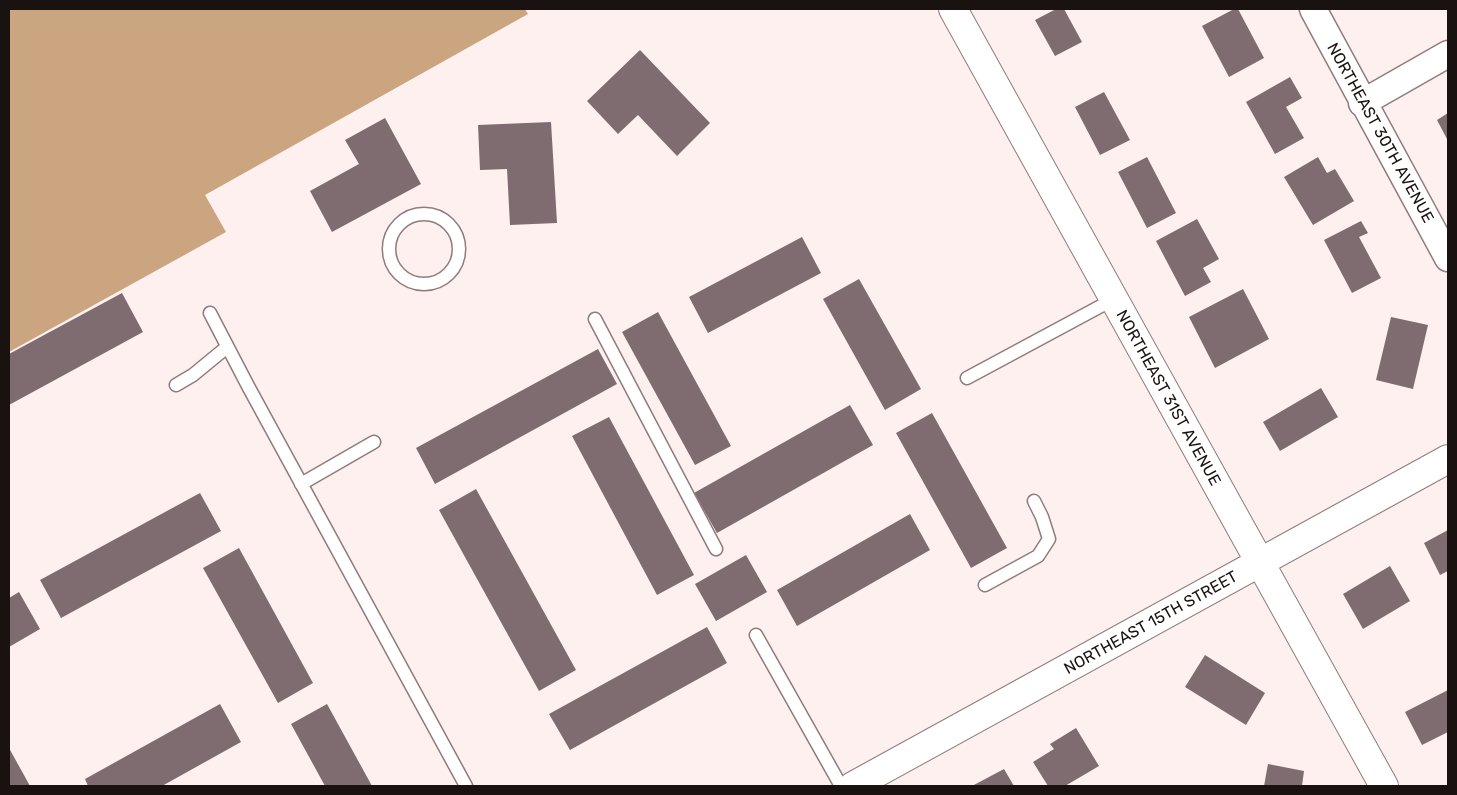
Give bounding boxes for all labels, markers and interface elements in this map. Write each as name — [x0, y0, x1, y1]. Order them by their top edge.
street label: NORTHEAST 30TH AVENUE — [1322, 40, 1438, 226]
street label: NORTHEAST 31ST AVENUE — [1112, 307, 1224, 489]
street label: NORTHEAST 15TH STREET — [1061, 567, 1241, 679]

